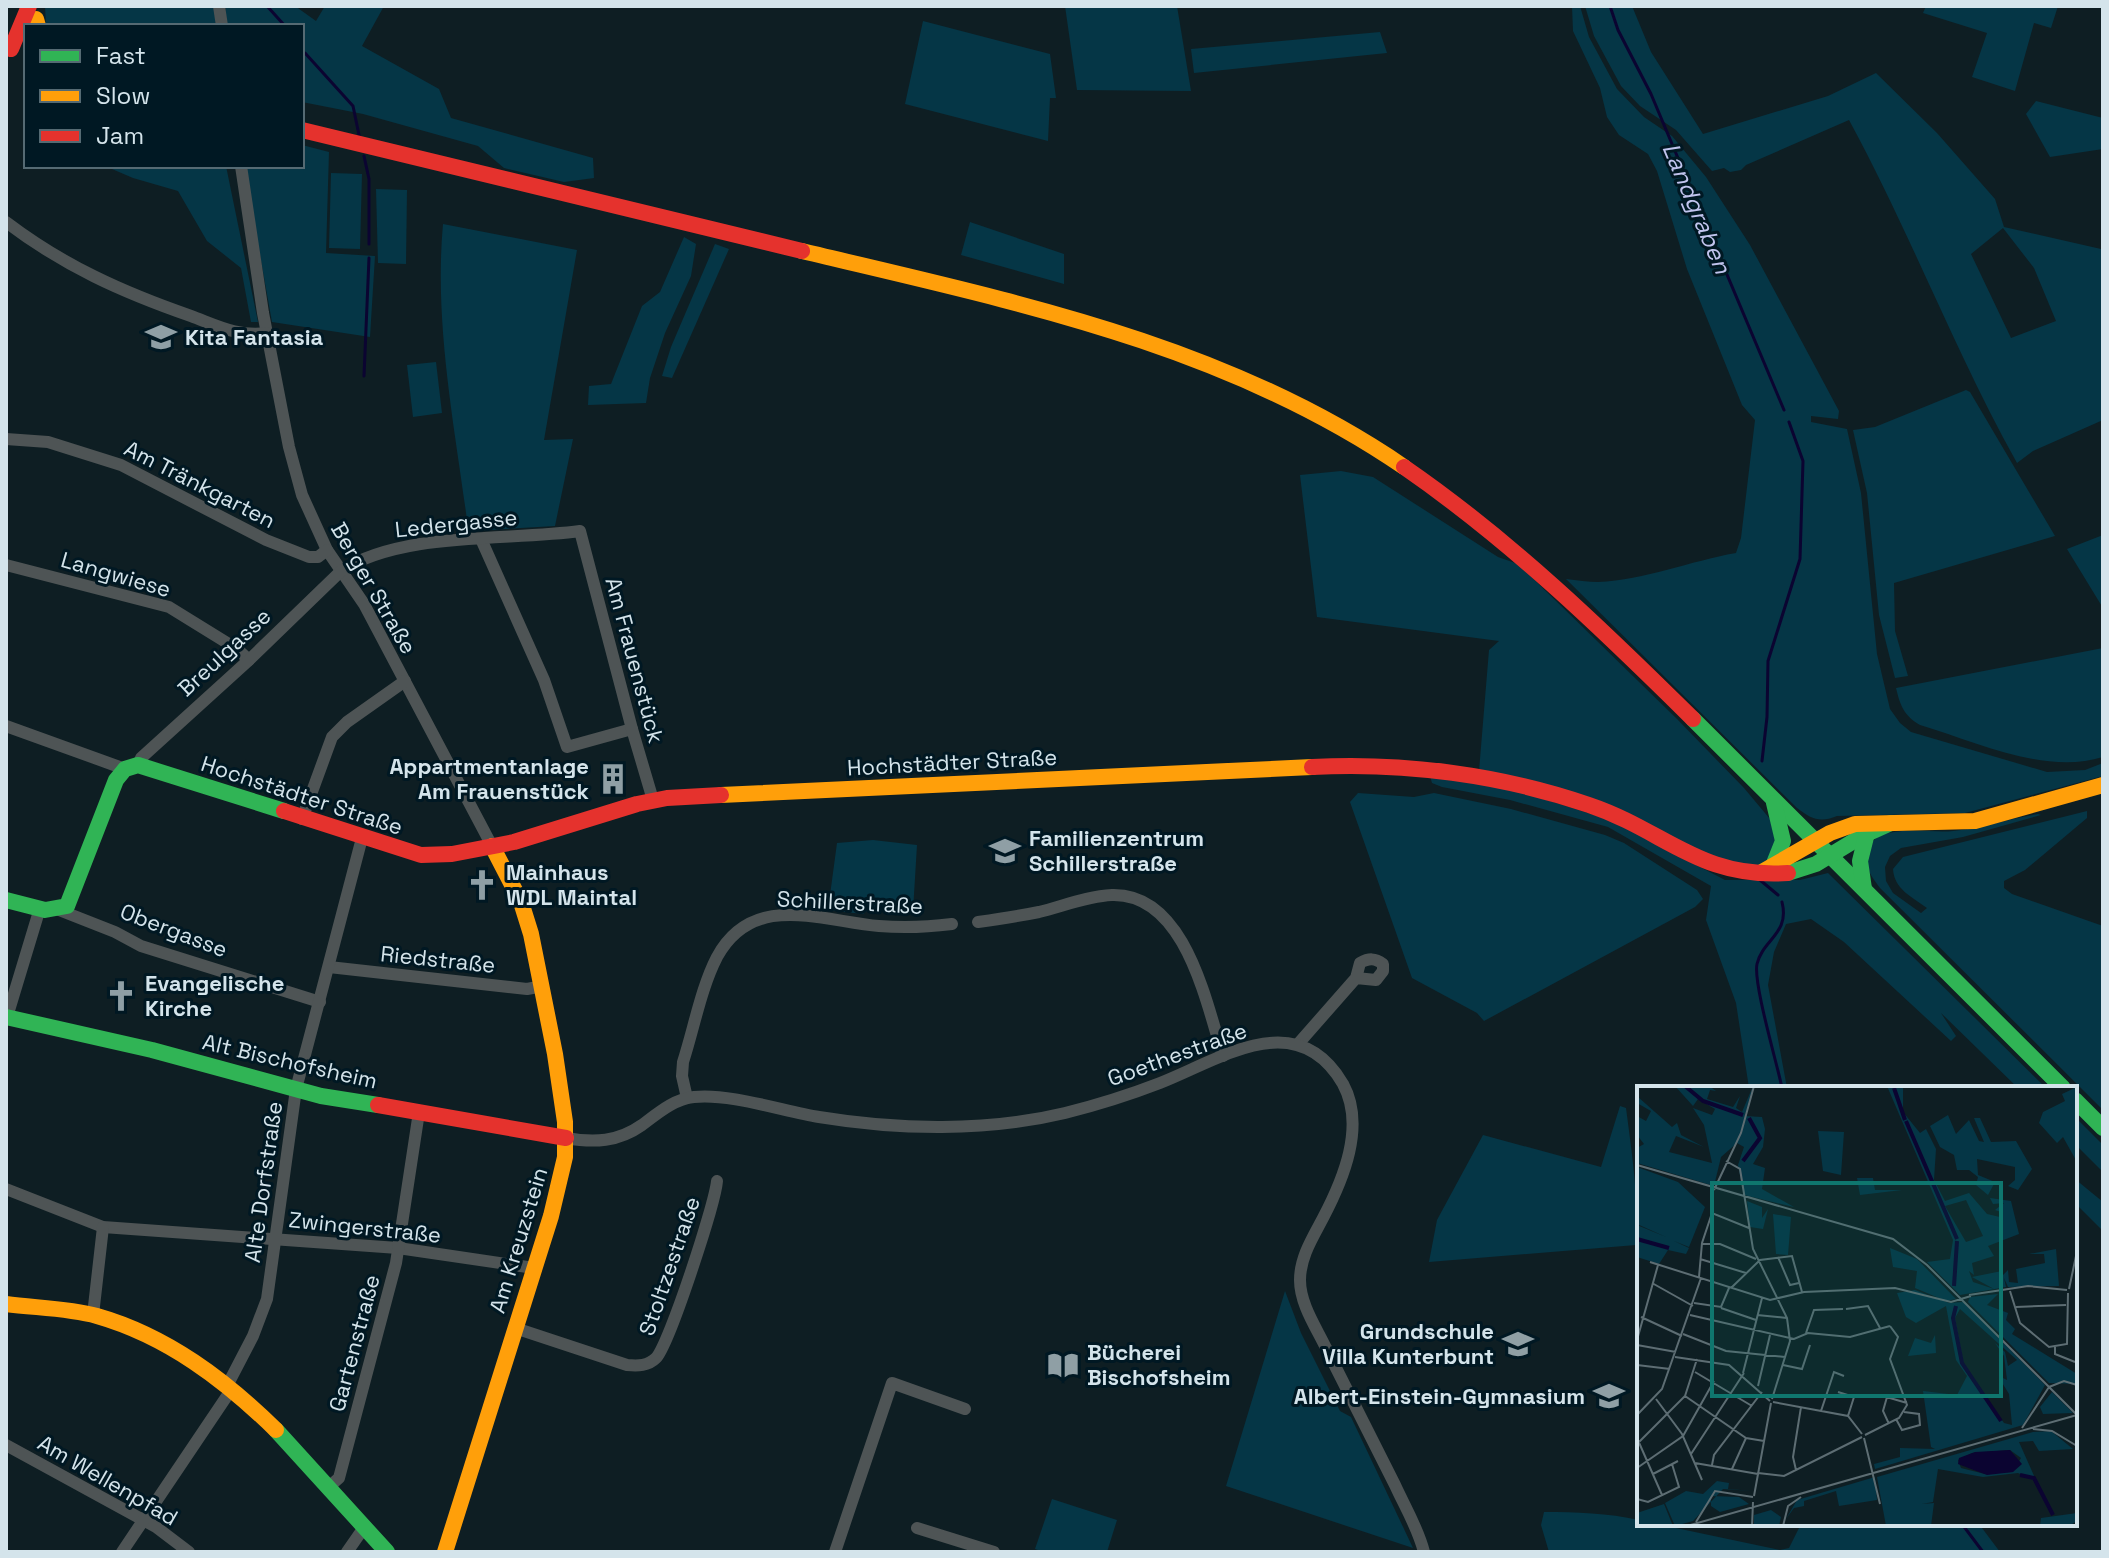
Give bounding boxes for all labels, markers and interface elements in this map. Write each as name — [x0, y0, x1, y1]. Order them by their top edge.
legend — [24, 24, 304, 168]
text: Fast — [96, 40, 146, 71]
text: Slow — [96, 80, 150, 111]
text: Jam — [96, 120, 144, 151]
water label: Landgraben — [1656, 138, 1739, 279]
school or university icon: Kita Fantasia — [144, 320, 178, 354]
place label: Kita Fantasia — [185, 323, 324, 351]
street label: Am Tränkgarten — [120, 434, 280, 534]
street label: Ledergasse — [393, 503, 519, 543]
street label: Berger Straße — [325, 517, 423, 659]
street label: Langwiese — [58, 545, 174, 603]
street label: Am Frauenstück — [599, 574, 671, 746]
street label: Breulgasse — [172, 602, 276, 702]
street label: Hochstädter Straße — [846, 743, 1058, 781]
street label: Hochstädter Straße — [198, 749, 406, 841]
place label: Appartmentanlage Am Frauenstück — [389, 752, 590, 805]
building icon: Appartmentanlage Am Frauenstück — [596, 762, 630, 796]
place label: Familienzentrum Schillerstraße — [1029, 824, 1204, 877]
school or university icon: Familienzentrum Schillerstraße — [988, 834, 1022, 868]
place label: Mainhaus WDL Maintal — [506, 858, 637, 911]
church icon: Mainhaus WDL Maintal — [465, 868, 499, 902]
street label: Schillerstraße — [776, 884, 924, 920]
street label: Obergasse — [116, 897, 232, 963]
street label: Riedstraße — [379, 939, 497, 979]
place label: Evangelische Kirche — [145, 969, 284, 1022]
church icon: Evangelische Kirche — [104, 979, 138, 1013]
street label: Goethestraße — [1104, 1016, 1250, 1092]
street label: Alt Bischofsheim — [200, 1027, 380, 1095]
inset map — [1637, 1086, 2077, 1526]
street label: Alte Dorfstraße — [238, 1100, 288, 1264]
street label: Am Kreuzstein — [483, 1164, 553, 1316]
street label: Stoltzestraße — [632, 1193, 706, 1339]
street label: Zwingerstraße — [287, 1205, 443, 1249]
street label: Gartenstraße — [322, 1271, 386, 1415]
place label: Grundschule Villa Kunterbunt — [1322, 1317, 1494, 1370]
school or university icon: Grundschule Villa Kunterbunt — [1501, 1327, 1535, 1361]
place label: Bücherei Bischofsheim — [1087, 1338, 1230, 1391]
library icon: Bücherei Bischofsheim — [1046, 1348, 1080, 1382]
school or university icon: Albert-Einstein-Gymnasium — [1592, 1379, 1626, 1413]
place label: Albert-Einstein-Gymnasium — [1294, 1382, 1585, 1410]
street label: Am Wellenpfad — [33, 1429, 183, 1531]

